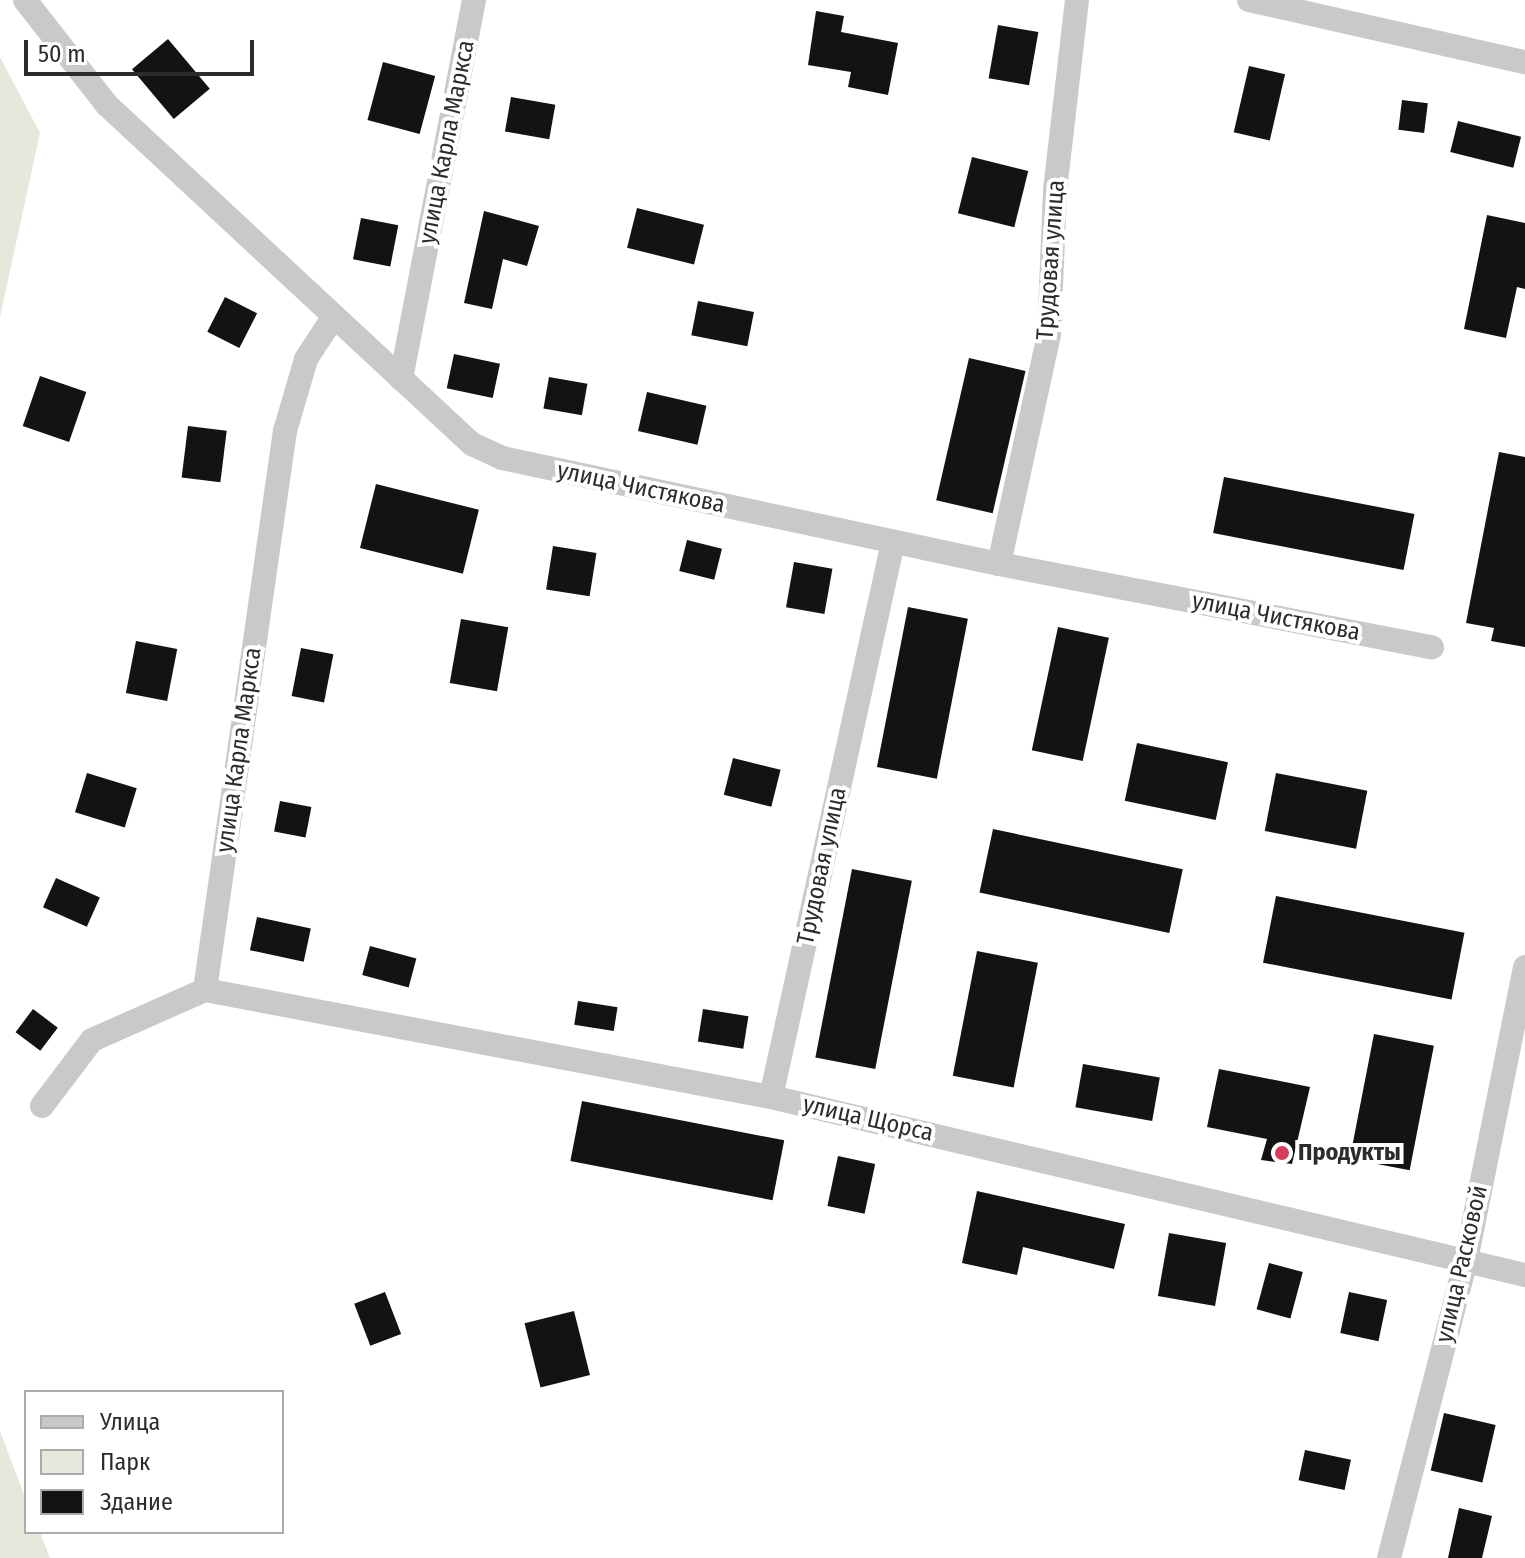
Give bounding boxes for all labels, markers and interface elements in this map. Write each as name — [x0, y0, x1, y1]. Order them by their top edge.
scale bar — [28, 24, 258, 74]
street label: улица Карла Маркса — [413, 38, 481, 246]
text: 50 m — [38, 40, 86, 68]
street label: Трудовая улица — [1031, 179, 1071, 341]
street label: улица Чистякова — [555, 456, 727, 520]
street label: улица Чистякова — [1190, 587, 1362, 647]
street label: улица Карла Маркса — [210, 646, 268, 854]
street label: Трудовая улица — [791, 785, 853, 947]
street label: улица Щорса — [800, 1090, 936, 1148]
place label: Продукты — [1298, 1139, 1401, 1167]
marker: Продукты — [1273, 1144, 1291, 1162]
street label: улица Расковой — [1430, 1183, 1494, 1345]
legend — [24, 1390, 284, 1534]
text: Улица — [100, 1408, 160, 1436]
text: Парк — [100, 1448, 150, 1476]
text: Здание — [100, 1488, 173, 1516]

